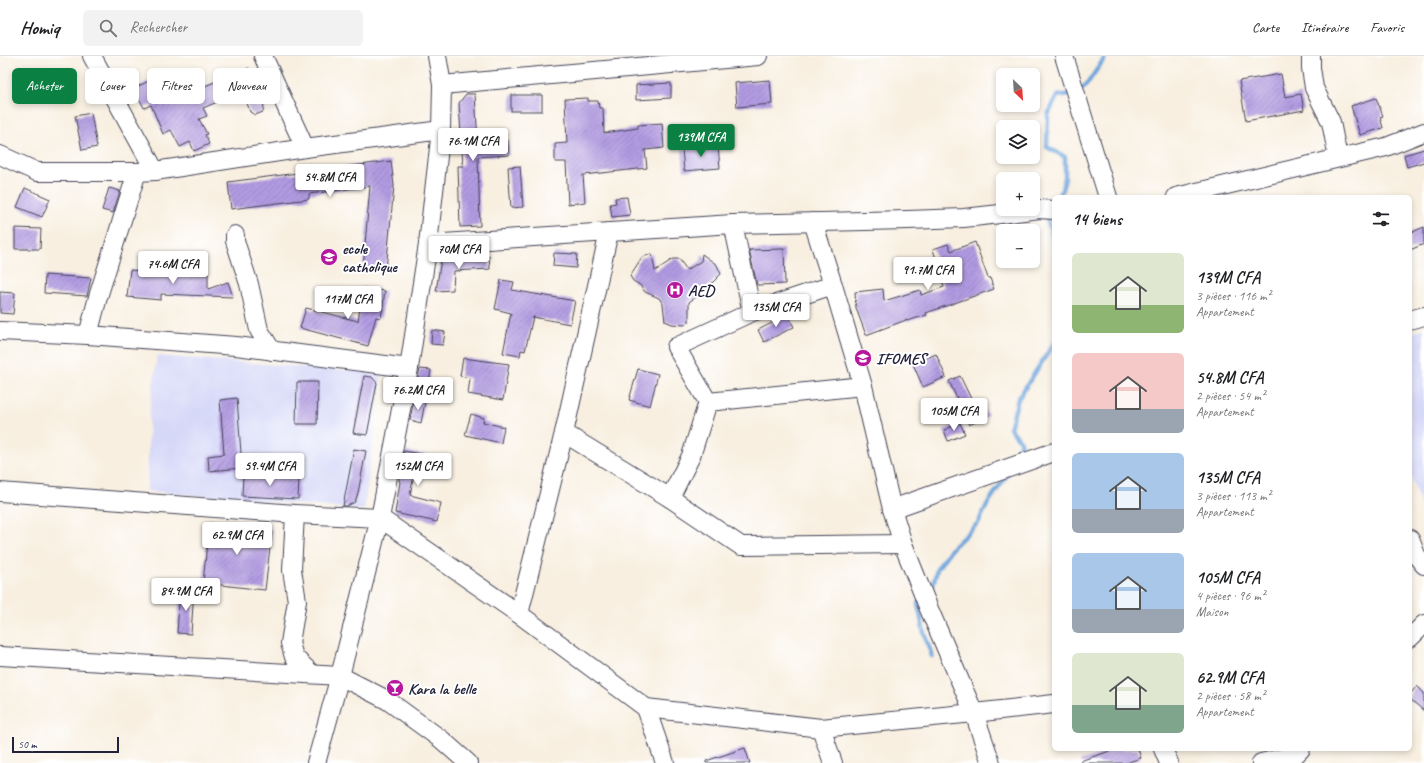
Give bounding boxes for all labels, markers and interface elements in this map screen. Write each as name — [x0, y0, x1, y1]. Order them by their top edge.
search box — [83, 10, 363, 46]
text: Homiq — [20, 16, 59, 40]
icon: search — [97, 17, 119, 39]
text: Rechercher — [129, 18, 187, 37]
text: Carte — [1252, 19, 1279, 36]
text: Itinéraire — [1301, 19, 1348, 36]
text: Favoris — [1370, 19, 1404, 36]
chip: Acheter — [12, 68, 77, 104]
chip: Louer — [85, 68, 139, 104]
chip: Filtres — [147, 68, 205, 104]
chip: Nouveau — [213, 68, 280, 104]
north arrow — [996, 68, 1040, 112]
map controls — [996, 68, 1040, 268]
button: layers — [996, 120, 1040, 164]
pin: 139M CFA — [660, 124, 742, 158]
pin: 76.1M CFA — [427, 128, 519, 162]
text: 139M CFA — [677, 129, 725, 145]
text: 76.1M CFA — [447, 133, 499, 149]
pin: 54.8M CFA — [284, 164, 376, 198]
text: 54.8M CFA — [304, 169, 356, 185]
button: + — [996, 172, 1040, 216]
icon: filters — [1370, 208, 1392, 230]
text: 14 biens — [1072, 209, 1122, 230]
button: − — [996, 224, 1040, 268]
pin: 70M CFA — [422, 236, 496, 270]
place label: ecole catholique — [342, 239, 398, 277]
text: 70M CFA — [437, 241, 481, 257]
school or university icon: ecole catholique — [319, 247, 339, 267]
pin: 74.6M CFA — [127, 251, 219, 285]
text: 74.6M CFA — [147, 256, 199, 272]
pin: 91.7M CFA — [882, 257, 974, 291]
text: 91.7M CFA — [902, 262, 954, 278]
text: 139M CFA — [1196, 267, 1260, 288]
icon: home — [1104, 269, 1152, 317]
hospital icon: AED — [665, 280, 685, 300]
place label: AED — [688, 281, 715, 301]
pin: 117M CFA — [307, 286, 389, 320]
text: 3 pièces · 116 m² — [1196, 288, 1271, 304]
text: 117M CFA — [324, 291, 372, 307]
pin: 135M CFA — [735, 294, 817, 328]
text: 135M CFA — [752, 299, 800, 315]
text: Appartement — [1196, 304, 1254, 320]
school or university icon: IFOMES — [853, 348, 873, 368]
place label: IFOMES — [876, 349, 929, 369]
text: 54.8M CFA — [1196, 367, 1263, 388]
icon: home — [1104, 369, 1152, 417]
pin: 76.2M CFA — [372, 377, 464, 411]
text: 76.2M CFA — [392, 382, 444, 398]
text: 2 pièces · 54 m² — [1196, 388, 1265, 404]
pin: 105M CFA — [913, 398, 995, 432]
text: 105M CFA — [930, 403, 978, 419]
text: Appartement — [1196, 404, 1254, 420]
pin: 59.4M CFA — [224, 453, 316, 487]
pin: 152M CFA — [377, 453, 459, 487]
text: 59.4M CFA — [244, 458, 296, 474]
text: 152M CFA — [394, 458, 442, 474]
text: 135M CFA — [1196, 467, 1260, 488]
icon: home — [1104, 469, 1152, 517]
text: 3 pièces · 113 m² — [1196, 488, 1271, 504]
text: Appartement — [1196, 504, 1254, 520]
pin: 62.9M CFA — [191, 522, 283, 556]
text: 62.9M CFA — [211, 527, 263, 543]
text: 105M CFA — [1196, 567, 1260, 588]
icon: home — [1104, 569, 1152, 617]
pin: 84.9M CFA — [140, 578, 232, 612]
text: 84.9M CFA — [160, 583, 212, 599]
text: 4 pièces · 96 m² — [1196, 588, 1265, 604]
text: Maison — [1196, 604, 1228, 620]
text: 62.9M CFA — [1196, 667, 1264, 688]
icon: home — [1104, 669, 1152, 717]
bar icon: Kara la belle — [385, 678, 405, 698]
place label: Kara la belle — [408, 679, 478, 699]
text: 2 pièces · 58 m² — [1196, 688, 1265, 704]
text: Appartement — [1196, 704, 1254, 720]
scale bar — [12, 735, 119, 754]
text: 50 m — [18, 737, 37, 751]

